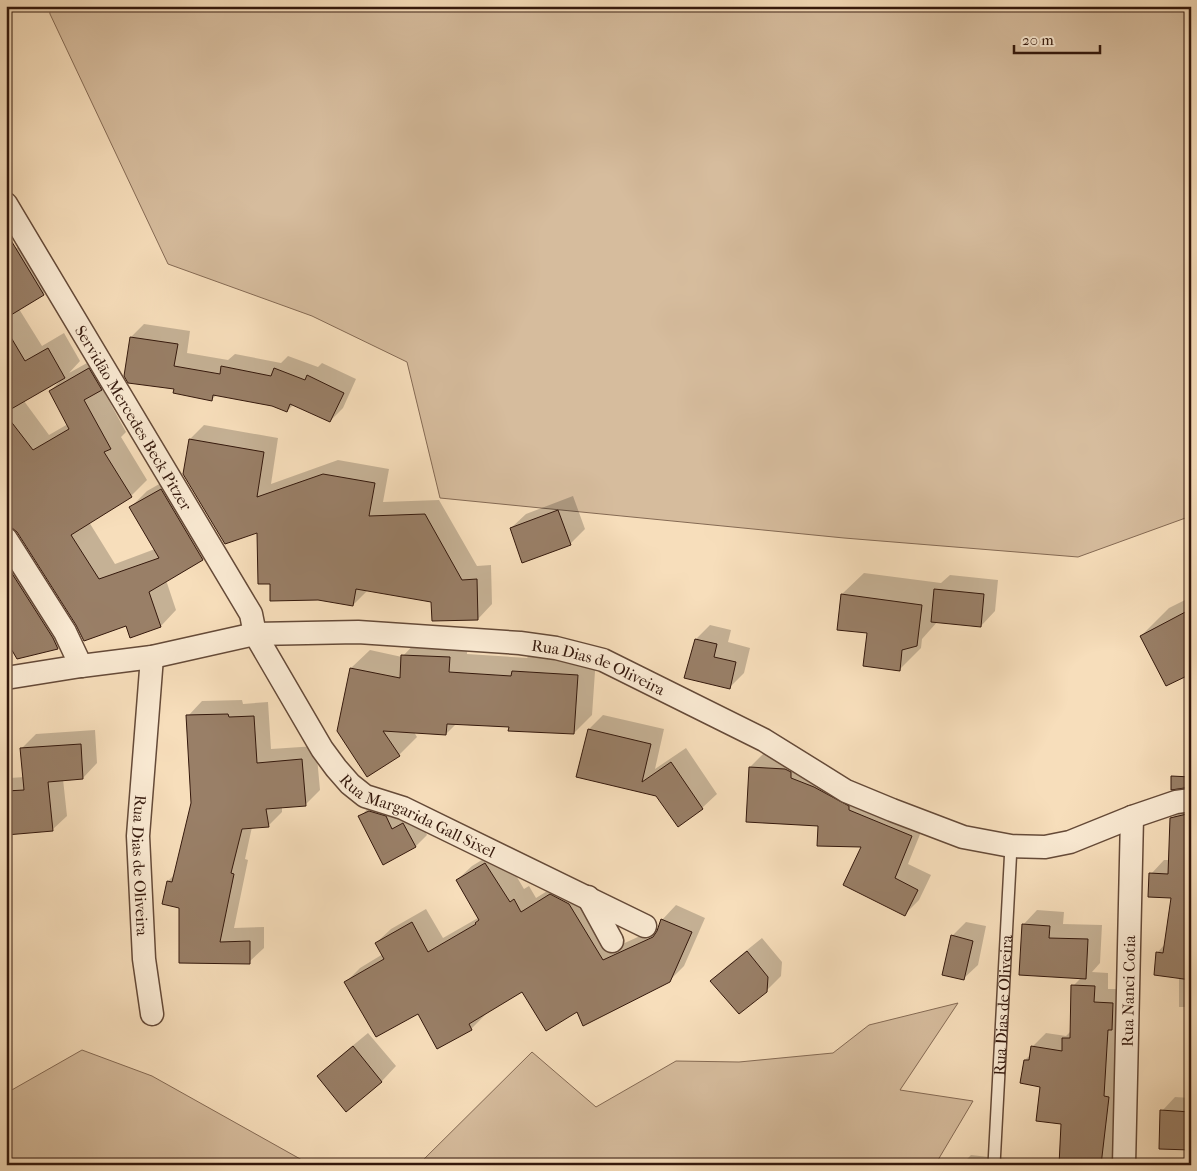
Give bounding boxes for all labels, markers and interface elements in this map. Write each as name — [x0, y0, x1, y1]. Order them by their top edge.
scale bar — [1014, 22, 1101, 54]
text: 20 m — [1022, 31, 1054, 49]
street label: Servidão Mercedes Beck Pitzer — [71, 322, 196, 514]
street label: Rua Dias de Oliveira — [531, 635, 669, 699]
street label: Rua Margarida Gall Sixel — [336, 770, 499, 861]
street label: Rua Dias de Oliveira — [128, 794, 152, 937]
street label: Rua Dias de Oliveira — [989, 934, 1016, 1076]
street label: Rua Nanci Cotia — [1117, 934, 1139, 1047]

